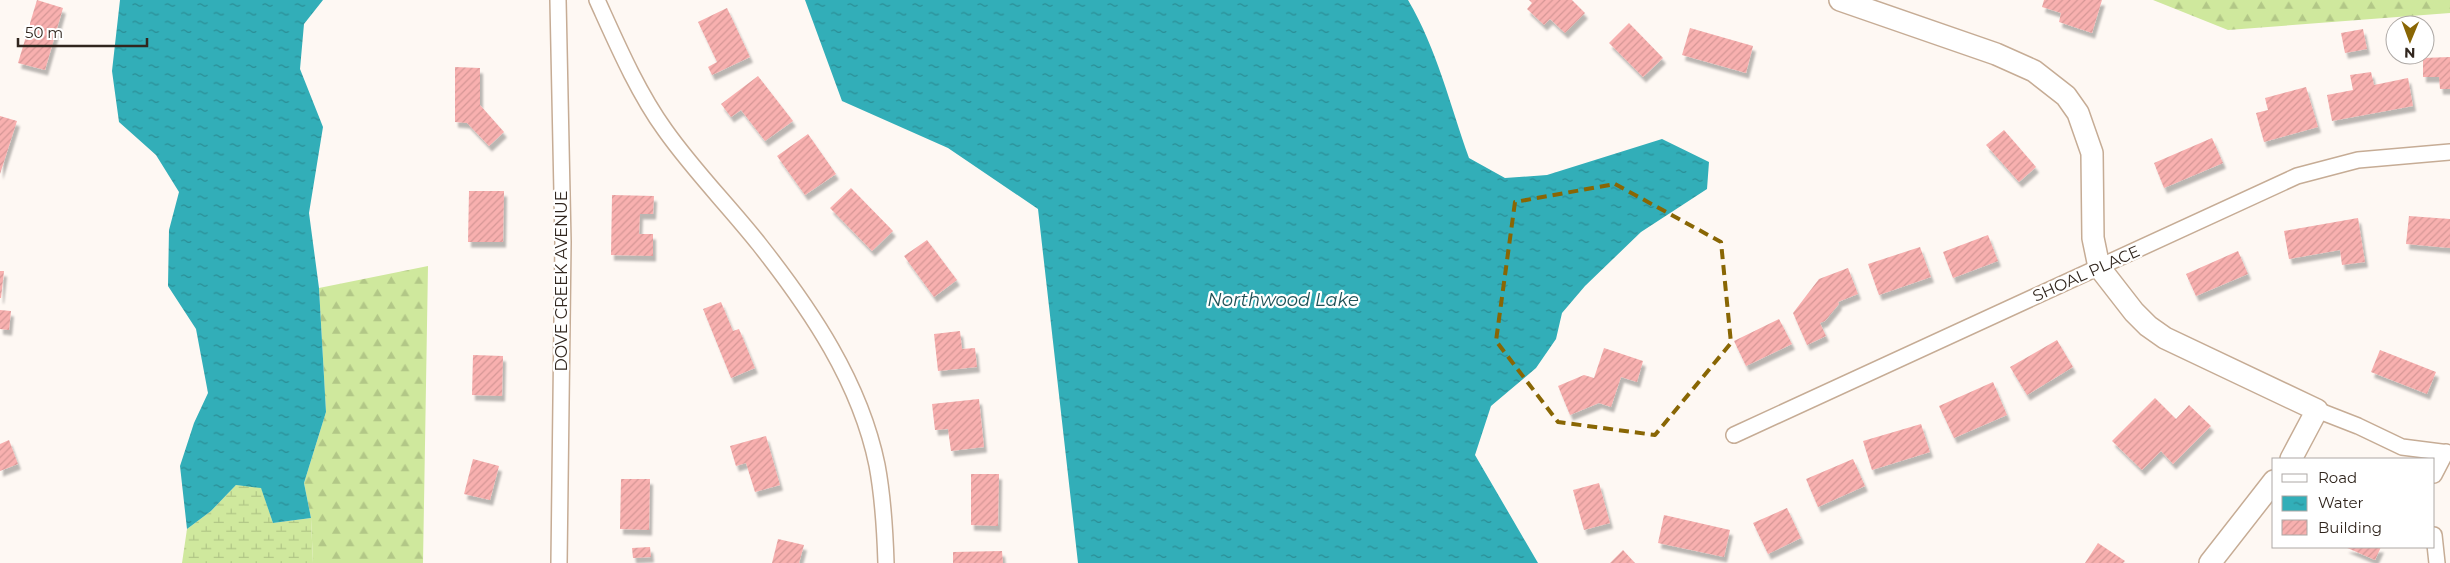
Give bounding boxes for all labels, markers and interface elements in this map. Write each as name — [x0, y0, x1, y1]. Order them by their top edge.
scale bar — [18, 15, 146, 47]
north arrow — [2385, 15, 2435, 65]
text: 50 m — [25, 23, 63, 42]
text: N — [2404, 44, 2416, 62]
street label: DOVE CREEK AVENUE — [552, 191, 571, 371]
street label: SHOAL PLACE — [2030, 241, 2143, 306]
water label: Northwood Lake — [1207, 289, 1359, 311]
legend — [2272, 458, 2435, 548]
text: Road — [2318, 468, 2357, 487]
text: Water — [2318, 493, 2364, 512]
text: Building — [2318, 518, 2382, 537]

